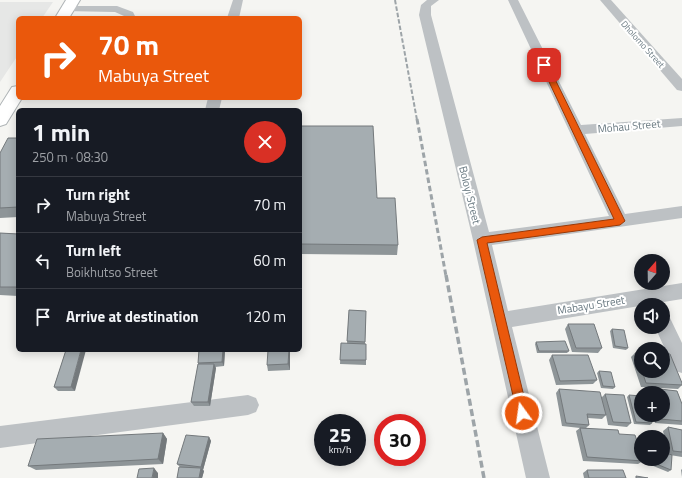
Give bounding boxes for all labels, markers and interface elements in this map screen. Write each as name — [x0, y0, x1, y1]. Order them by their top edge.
street label: Dholomo Street — [618, 17, 668, 71]
text: 70 m — [98, 23, 159, 66]
icon: right — [32, 32, 84, 84]
pin — [527, 48, 561, 82]
icon: arrive — [533, 54, 555, 76]
text: Mabuya Street — [98, 62, 209, 89]
text: 1 min — [32, 114, 90, 150]
street label: Mohau Street — [597, 115, 661, 137]
button: close — [244, 121, 286, 163]
text: 250 m · 08:30 — [32, 147, 108, 167]
street label: Boloyi Street — [455, 164, 485, 226]
text: Turn right — [66, 183, 130, 206]
text: 70 m — [253, 193, 286, 216]
icon: right — [32, 194, 54, 216]
text: Mabuya Street — [66, 206, 146, 226]
text: Turn left — [66, 239, 121, 262]
text: 60 m — [253, 249, 286, 272]
icon: left — [32, 250, 54, 272]
north arrow — [634, 254, 670, 290]
map controls — [634, 254, 670, 466]
text: Boikhutso Street — [66, 262, 158, 282]
street label: Mabayu Street — [556, 292, 626, 318]
button: sound — [634, 298, 670, 334]
text: Arrive at destination — [66, 305, 199, 328]
text: 120 m — [245, 305, 286, 328]
icon: arrive — [32, 306, 54, 328]
button: search — [634, 342, 670, 378]
button: + — [634, 386, 670, 422]
position arrow — [501, 392, 543, 434]
speed limit sign: 30 — [374, 414, 426, 466]
text: 25 — [329, 419, 351, 450]
button: − — [634, 430, 670, 466]
text: km/h — [329, 442, 351, 457]

